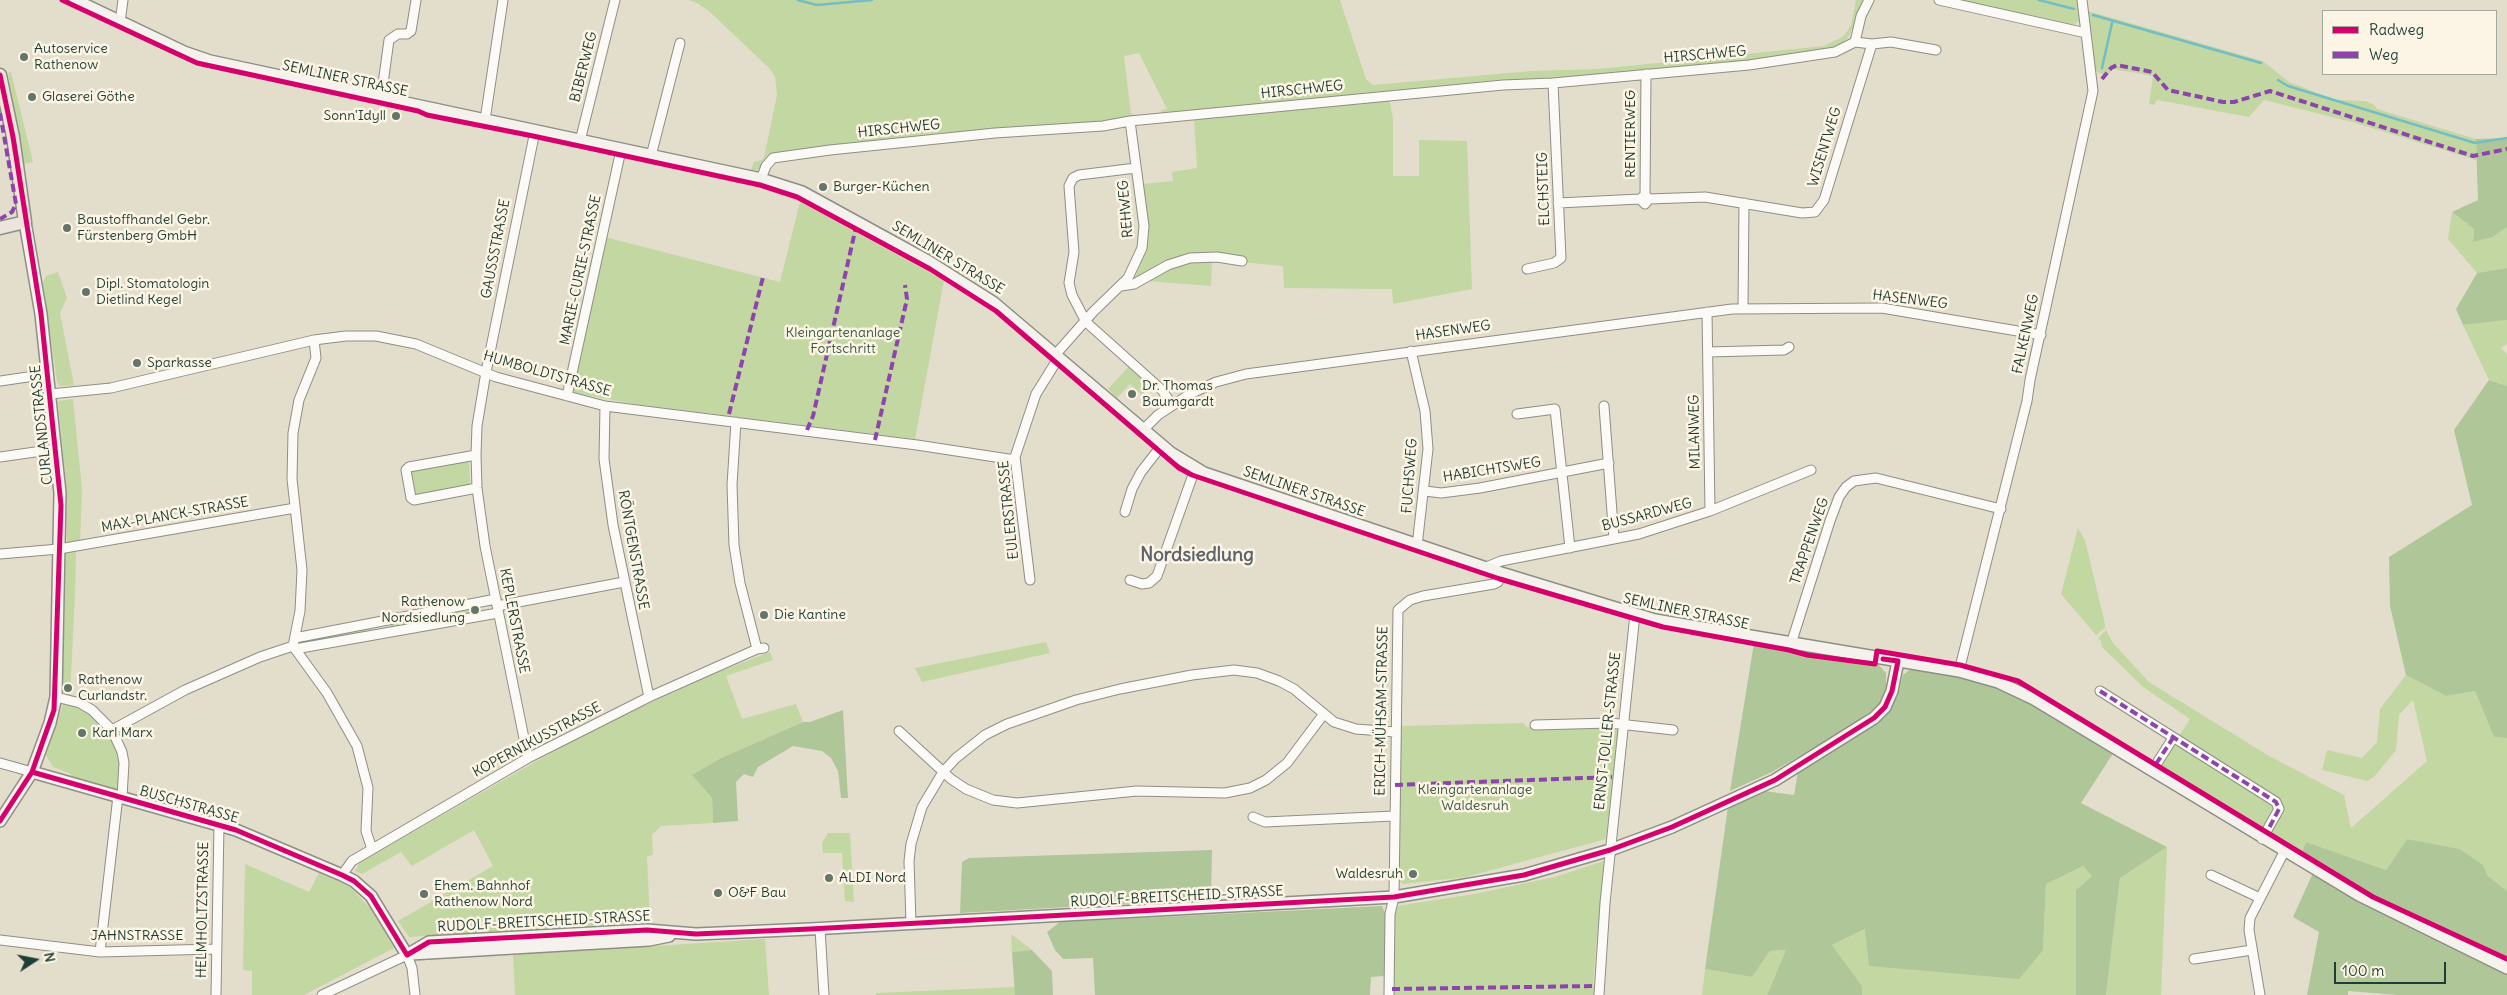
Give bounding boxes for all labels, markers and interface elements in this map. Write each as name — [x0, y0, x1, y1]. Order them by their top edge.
legend — [2322, 10, 2497, 75]
text: Radweg — [2369, 20, 2424, 39]
street label: BIBERWEG — [567, 30, 601, 104]
place label: Autoservice Rathenow — [34, 41, 108, 74]
street label: HIRSCHWEG — [1663, 43, 1747, 67]
text: Weg — [2369, 45, 2399, 64]
marker: Autoservice Rathenow — [18, 51, 30, 63]
street label: SEMLINER STRASSE — [281, 57, 409, 101]
street label: HIRSCHWEG — [1260, 77, 1344, 103]
place label: Glaserei Göthe — [42, 89, 135, 105]
street label: RENTIERWEG — [1623, 90, 1639, 178]
marker: Glaserei Göthe — [26, 91, 38, 103]
street label: WISENTWEG — [1805, 105, 1845, 189]
place label: Sonn'Idyll — [323, 108, 386, 124]
marker: Sonn'Idyll — [390, 110, 402, 122]
street label: HIRSCHWEG — [857, 116, 941, 142]
street label: ELCHSTEIG — [1534, 152, 1554, 226]
place label: Burger-Küchen — [833, 179, 930, 195]
street label: REHWEG — [1115, 179, 1137, 239]
marker: Burger-Küchen — [817, 181, 829, 193]
street label: MARIE-CURIE-STRASSE — [557, 193, 605, 347]
street label: GAUSSSTRASSE — [478, 198, 514, 300]
place label: Baustoffhandel Gebr. Fürstenberg GmbH — [77, 212, 210, 244]
street label: SEMLINER STRASSE — [889, 218, 1007, 298]
marker: Baustoffhandel Gebr. Fürstenberg GmbH — [61, 222, 73, 234]
place label: Dipl. Stomatologin Dietlind Kegel — [96, 276, 209, 308]
marker: Dipl. Stomatologin Dietlind Kegel — [80, 286, 92, 298]
street label: HASENWEG — [1871, 287, 1949, 313]
street label: FALKENWEG — [2009, 293, 2043, 375]
street label: HASENWEG — [1414, 317, 1492, 345]
park label: Kleingartenanlage Fortschritt — [786, 325, 900, 358]
street label: HUMBOLDTSTRASSE — [481, 348, 613, 400]
place label: Sparkasse — [147, 355, 212, 371]
marker: Sparkasse — [131, 357, 143, 369]
street label: CURLANDSTRASSE — [27, 364, 57, 486]
place label: Dr. Thomas Baumgardt — [1142, 378, 1214, 411]
marker: Dr. Thomas Baumgardt — [1126, 388, 1138, 400]
street label: MILANWEG — [1686, 395, 1704, 469]
street label: FUCHSWEG — [1399, 438, 1421, 514]
street label: HABICHTSWEG — [1442, 454, 1542, 486]
street label: EULERSTRASSE — [995, 460, 1023, 560]
street label: SEMLINER STRASSE — [1241, 463, 1367, 521]
street label: RÖNTGENSTRASSE — [614, 489, 652, 611]
street label: MAX-PLANCK-STRASSE — [100, 494, 250, 536]
street label: BUSSARDWEG — [1600, 495, 1694, 535]
street label: TRAPPENWEG — [1787, 495, 1833, 587]
district label: Nordsiedlung — [1140, 545, 1254, 567]
street label: KEPLERSTRASSE — [496, 567, 532, 675]
street label: SEMLINER STRASSE — [1622, 590, 1750, 634]
place label: Rathenow Nordsiedlung — [381, 594, 465, 626]
marker: Rathenow Nordsiedlung — [469, 604, 481, 616]
place label: Die Kantine — [774, 607, 846, 623]
marker: Die Kantine — [758, 609, 770, 621]
street label: ERICH-MÜHSAM-STRASSE — [1372, 626, 1392, 796]
street label: ERNST-TOLLER-STRASSE — [1591, 651, 1625, 811]
place label: Rathenow Curlandstr. — [78, 672, 147, 704]
marker: Rathenow Curlandstr. — [62, 682, 74, 694]
street label: KOPERNIKUSSTRASSE — [470, 699, 604, 781]
place label: Karl Marx — [92, 725, 153, 741]
marker: Karl Marx — [76, 727, 88, 739]
park label: Kleingartenanlage Waldesruh — [1418, 782, 1532, 814]
street label: BUSCHSTRASSE — [137, 783, 241, 827]
street label: HELMHOLTZSTRASSE — [193, 842, 213, 978]
place label: Waldesruh — [1336, 866, 1403, 882]
marker: Waldesruh — [1407, 868, 1419, 880]
place label: ALDI Nord — [839, 870, 906, 886]
marker: ALDI Nord — [823, 872, 835, 884]
place label: Ehem. Bahnhof Rathenow Nord — [434, 878, 533, 910]
street label: RUDOLF-BREITSCHEID-STRASSE — [1070, 883, 1284, 911]
place label: O&F Bau — [728, 885, 786, 901]
marker: O&F Bau — [712, 887, 724, 899]
marker: Ehem. Bahnhof Rathenow Nord — [418, 888, 430, 900]
street label: RUDOLF-BREITSCHEID-STRASSE — [437, 908, 651, 936]
street label: JAHNSTRASSE — [91, 928, 183, 944]
north arrow — [10, 935, 60, 985]
text: N — [40, 951, 59, 964]
scale bar — [2337, 952, 2450, 984]
text: 100 m — [2342, 961, 2384, 980]

